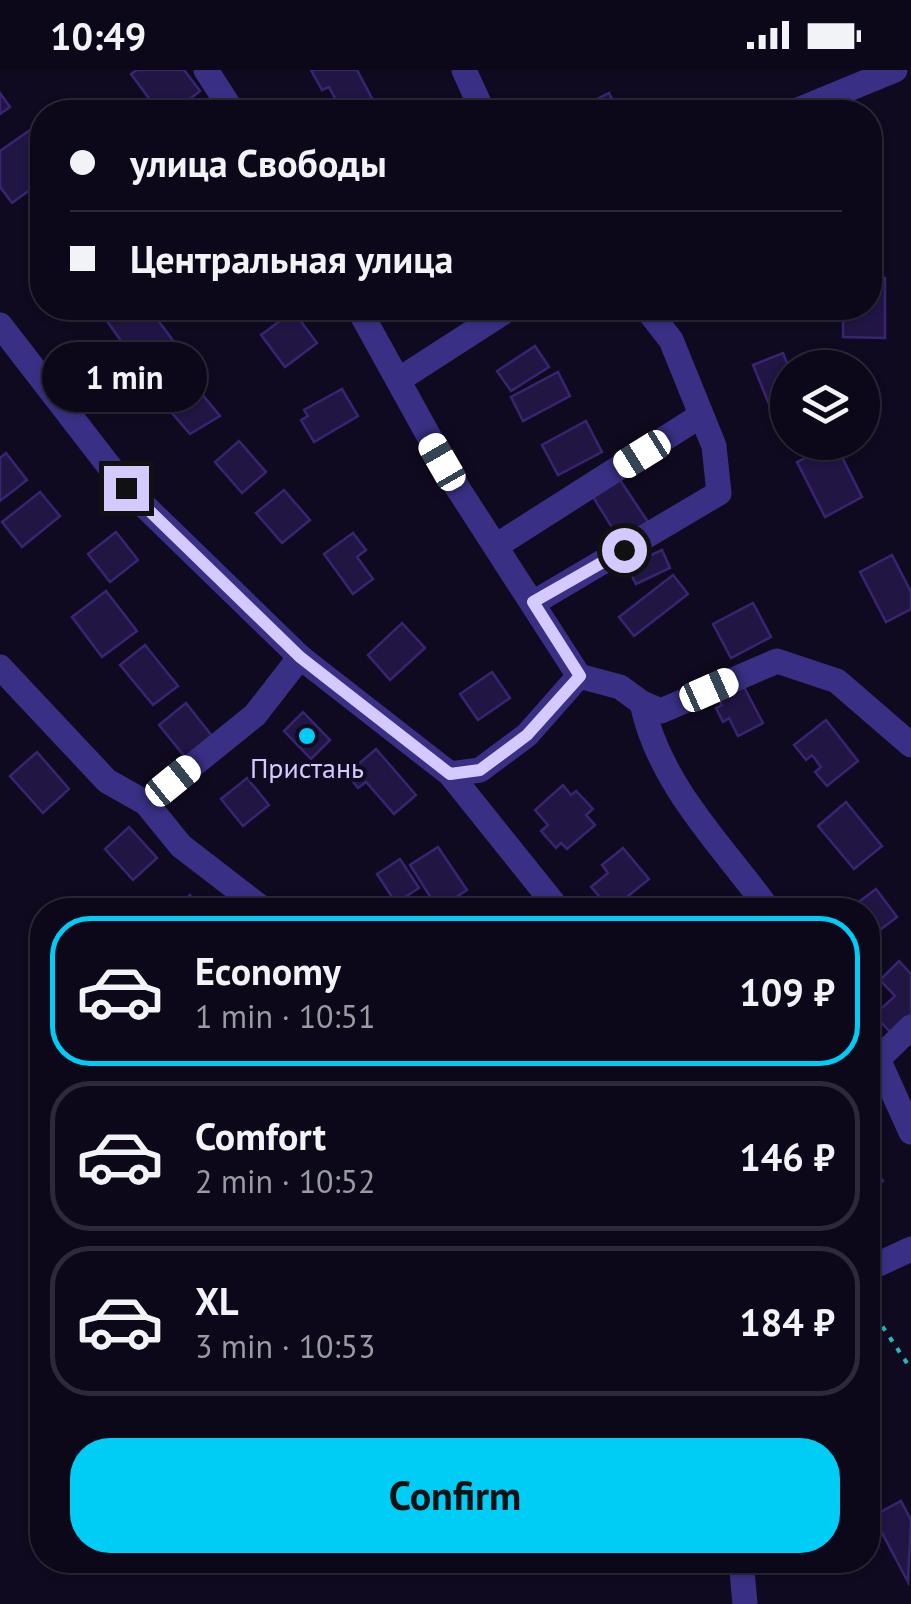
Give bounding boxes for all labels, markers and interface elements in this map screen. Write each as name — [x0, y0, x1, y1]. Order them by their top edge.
text: 10:49 — [50, 11, 146, 60]
text: улица Свободы — [130, 138, 387, 187]
text: Центральная улица — [130, 234, 453, 283]
callout: 1 min — [44, 343, 208, 413]
map controls — [770, 350, 880, 460]
button: layers — [770, 350, 880, 460]
text: 1 min — [85, 356, 164, 398]
car — [609, 425, 675, 483]
car — [414, 429, 470, 495]
route end — [104, 466, 149, 511]
route start — [602, 528, 647, 573]
car — [675, 664, 743, 716]
marker: Пристань — [296, 725, 318, 747]
place label: Пристань — [250, 749, 364, 786]
car — [140, 750, 206, 812]
icon: car — [75, 946, 165, 1036]
text: Economy — [195, 946, 341, 995]
text: 109 ₽ — [739, 967, 835, 1016]
text: 1 min · 10:51 — [195, 995, 375, 1037]
icon: car — [75, 1111, 165, 1201]
text: Comfort — [195, 1111, 326, 1160]
text: 146 ₽ — [739, 1132, 835, 1181]
text: 2 min · 10:52 — [195, 1160, 375, 1202]
icon: car — [75, 1276, 165, 1366]
text: XL — [195, 1276, 239, 1325]
text: 184 ₽ — [739, 1297, 835, 1346]
text: 3 min · 10:53 — [195, 1325, 375, 1367]
button: Confirm — [70, 1438, 840, 1553]

